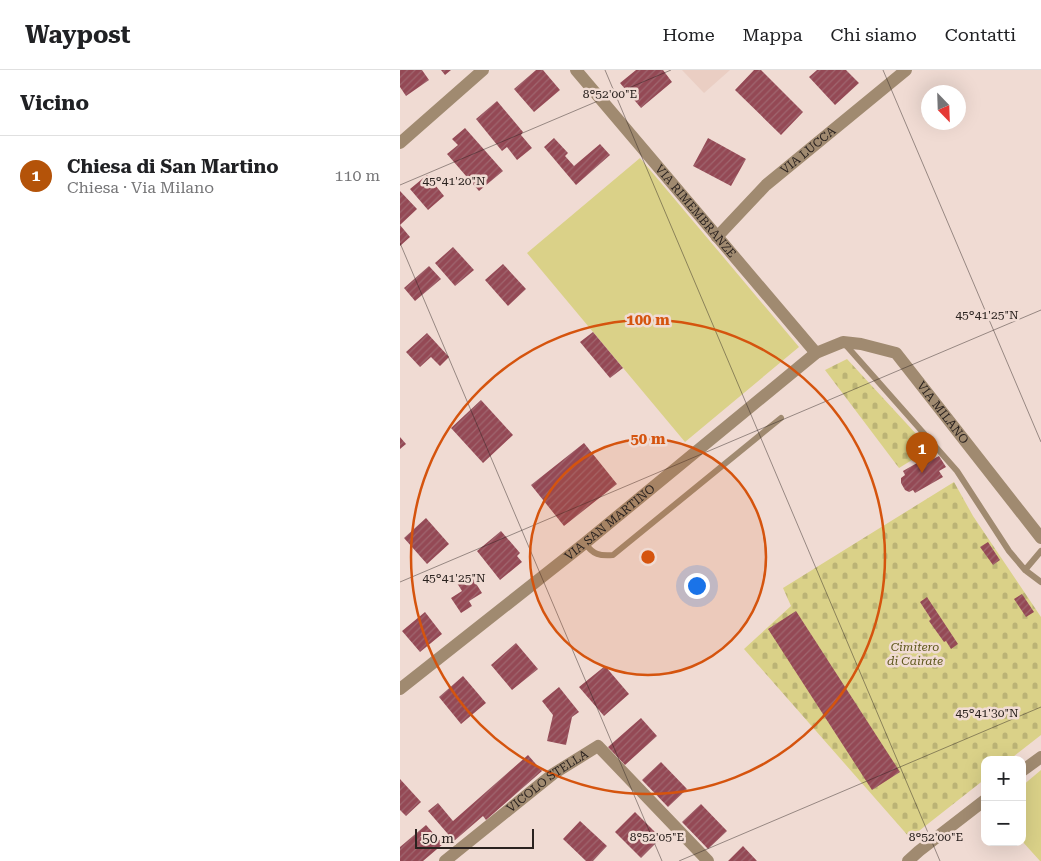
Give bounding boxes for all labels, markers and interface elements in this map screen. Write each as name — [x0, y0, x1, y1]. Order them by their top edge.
text: Waypost — [25, 21, 130, 49]
text: Home — [662, 24, 715, 45]
text: Mappa — [743, 24, 802, 45]
text: Chi siamo — [830, 24, 917, 45]
text: Contatti — [945, 24, 1016, 45]
north arrow — [921, 85, 966, 130]
text: 8°52'00"E — [583, 87, 637, 101]
text: Vicino — [20, 91, 89, 115]
street label: VIA LUCCA — [778, 123, 839, 177]
text: Chiesa di San Martino — [67, 155, 278, 178]
street label: VIA RIMEMBRANZE — [652, 162, 739, 260]
text: 1 — [32, 166, 40, 185]
text: 110 m — [334, 166, 380, 185]
text: 45°41'20"N — [422, 174, 486, 188]
text: Chiesa · Via Milano — [67, 178, 214, 197]
text: 45°41'25"N — [955, 308, 1019, 322]
text: 100 m — [626, 311, 670, 329]
street label: VIA MILANO — [914, 379, 972, 447]
text: 50 m — [630, 430, 666, 448]
pin: 1 — [906, 432, 938, 473]
street label: VIA SAN MARTINO — [562, 481, 658, 563]
centre of rings — [639, 548, 657, 566]
text: 45°41'25"N — [422, 571, 486, 585]
your location — [684, 573, 710, 599]
park label: Cimitero di Cairate — [887, 640, 943, 668]
text: 45°41'30"N — [955, 706, 1019, 720]
street label: VICOLO STELLA — [504, 747, 591, 815]
map controls — [981, 756, 1026, 846]
button: + — [981, 756, 1026, 801]
button: − — [981, 801, 1026, 846]
scale bar — [415, 826, 534, 849]
text: 50 m — [422, 830, 454, 846]
text: 8°52'05"E — [630, 830, 684, 844]
text: 8°52'00"E — [909, 830, 963, 844]

